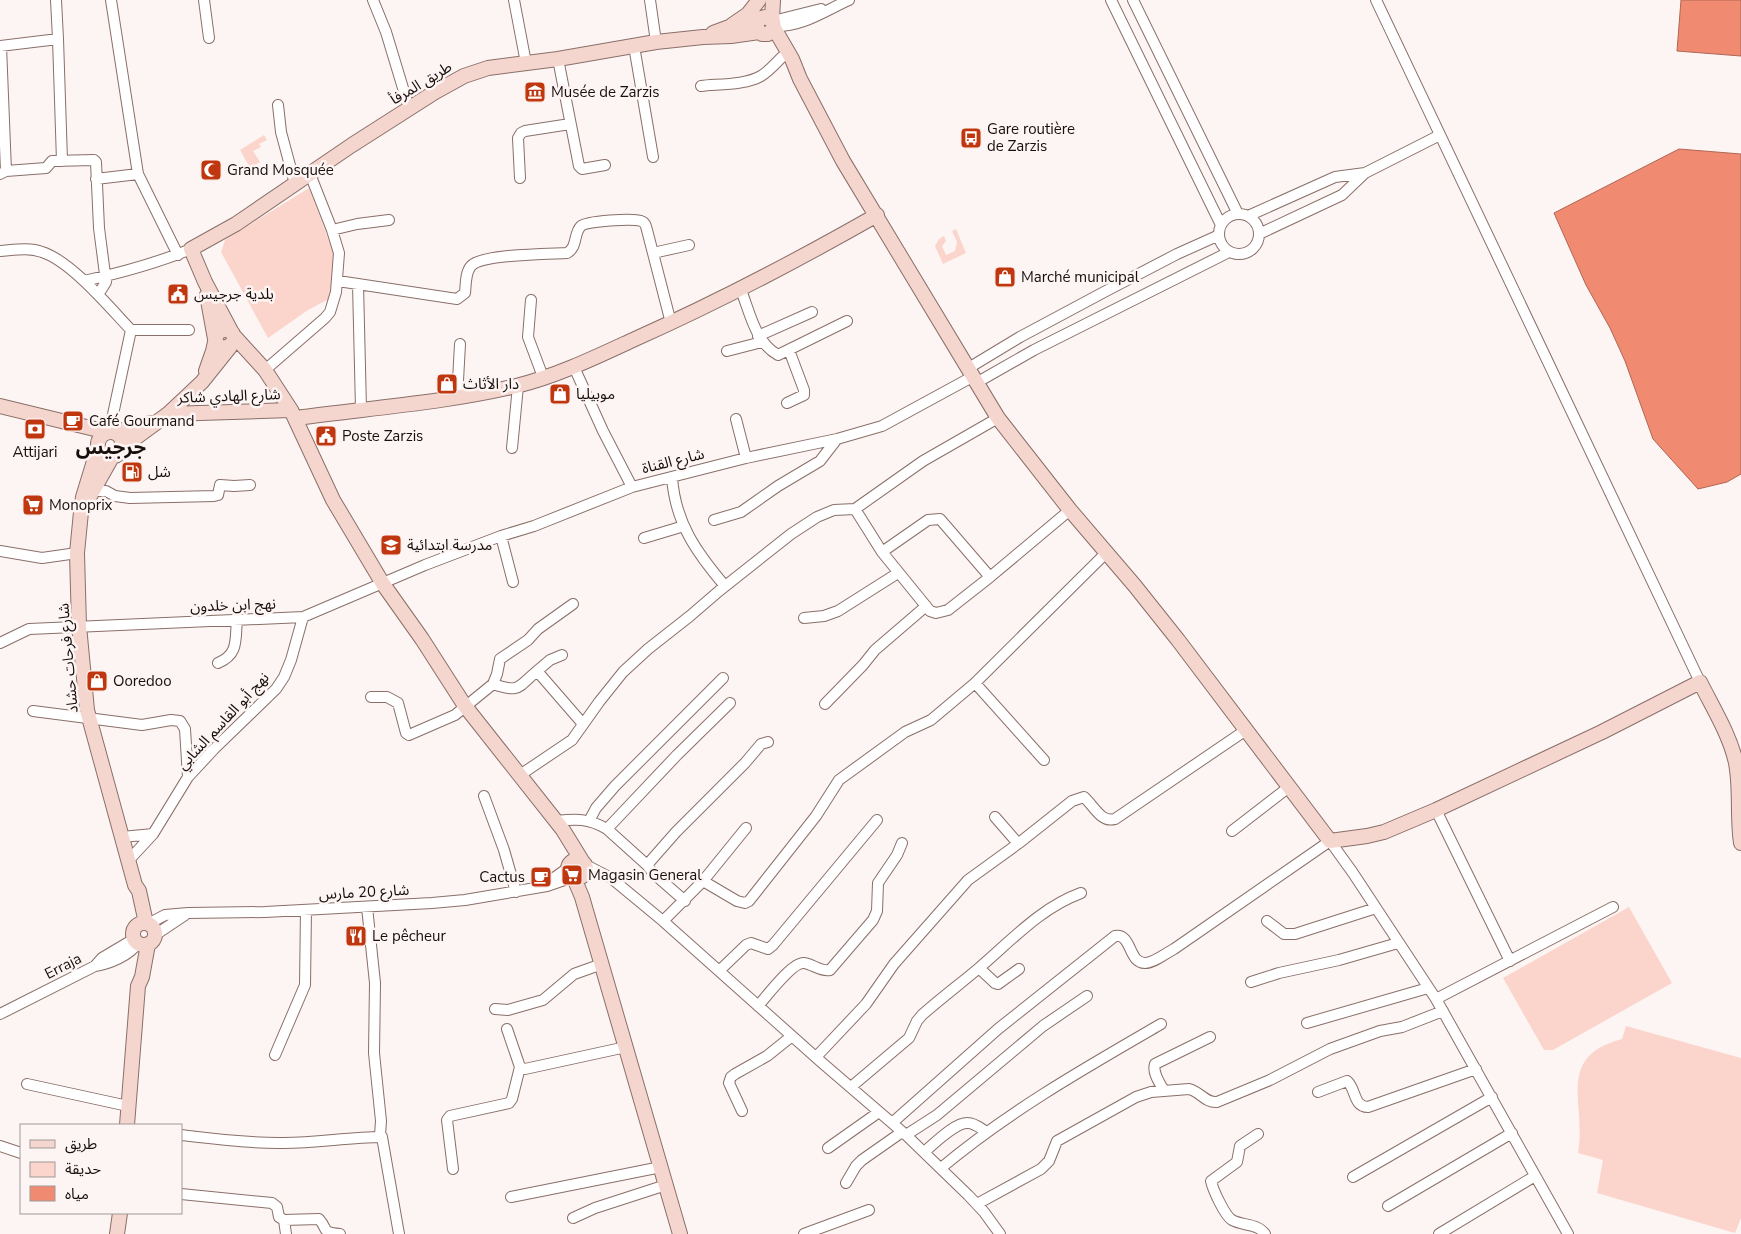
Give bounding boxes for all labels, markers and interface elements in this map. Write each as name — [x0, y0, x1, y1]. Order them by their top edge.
street label: طريق المرفأ — [386, 57, 456, 109]
museum icon: Musée de Zarzis — [523, 80, 547, 104]
place label: Musée de Zarzis — [551, 82, 660, 102]
place label: Gare routière de Zarzis — [987, 119, 1075, 156]
bus stop icon: Gare routière de Zarzis — [959, 126, 983, 150]
mosque icon: Grand Mosquée — [199, 158, 223, 182]
place label: Grand Mosquée — [227, 160, 334, 180]
shop icon: Marché municipal — [993, 265, 1017, 289]
place label: Marché municipal — [1021, 267, 1140, 287]
public building icon: بلدية جرجيس — [166, 282, 190, 306]
place label: بلدية جرجيس — [194, 284, 274, 304]
shop icon: دار الأثاث — [435, 372, 459, 396]
place label: دار الأثاث — [463, 374, 519, 394]
shop icon: موبيليا — [548, 382, 572, 406]
street label: شارع الهادي شاكر — [176, 384, 281, 410]
place label: موبيليا — [576, 384, 615, 404]
cafe icon: Café Gourmand — [61, 409, 85, 433]
place label: Café Gourmand — [89, 411, 195, 431]
bank icon: Attijari — [23, 417, 47, 441]
public building icon: Poste Zarzis — [314, 424, 338, 448]
place label: Poste Zarzis — [342, 426, 423, 446]
district label: جرجيس — [76, 434, 147, 461]
place label: Attijari — [13, 442, 57, 462]
street label: شارع القناة — [640, 444, 707, 480]
fuel station icon: شل — [120, 460, 144, 484]
place label: شل — [148, 462, 171, 482]
supermarket icon: Monoprix — [21, 493, 45, 517]
place label: Monoprix — [49, 495, 113, 515]
school or university icon: مدرسة ابتدائية — [379, 533, 403, 557]
place label: مدرسة ابتدائية — [407, 535, 493, 555]
street label: نهج ابن خلدون — [190, 594, 276, 618]
street label: شارع فرحات حشاد — [53, 602, 85, 714]
street label: نهج أبو القاسم الشابي — [172, 668, 275, 776]
shop icon: Ooredoo — [85, 669, 109, 693]
place label: Ooredoo — [113, 671, 172, 691]
supermarket icon: Magasin General — [560, 863, 584, 887]
cafe icon: Cactus — [529, 865, 553, 889]
place label: Magasin General — [588, 865, 702, 885]
place label: Cactus — [479, 867, 525, 887]
street label: شارع 20 مارس — [318, 880, 410, 906]
restaurant icon: Le pêcheur — [344, 924, 368, 948]
place label: Le pêcheur — [372, 926, 446, 946]
street label: Erraja — [41, 948, 85, 984]
legend — [20, 1124, 182, 1214]
text: طريق — [65, 1134, 97, 1154]
text: حديقة — [65, 1159, 101, 1179]
text: مياه — [65, 1184, 89, 1204]

